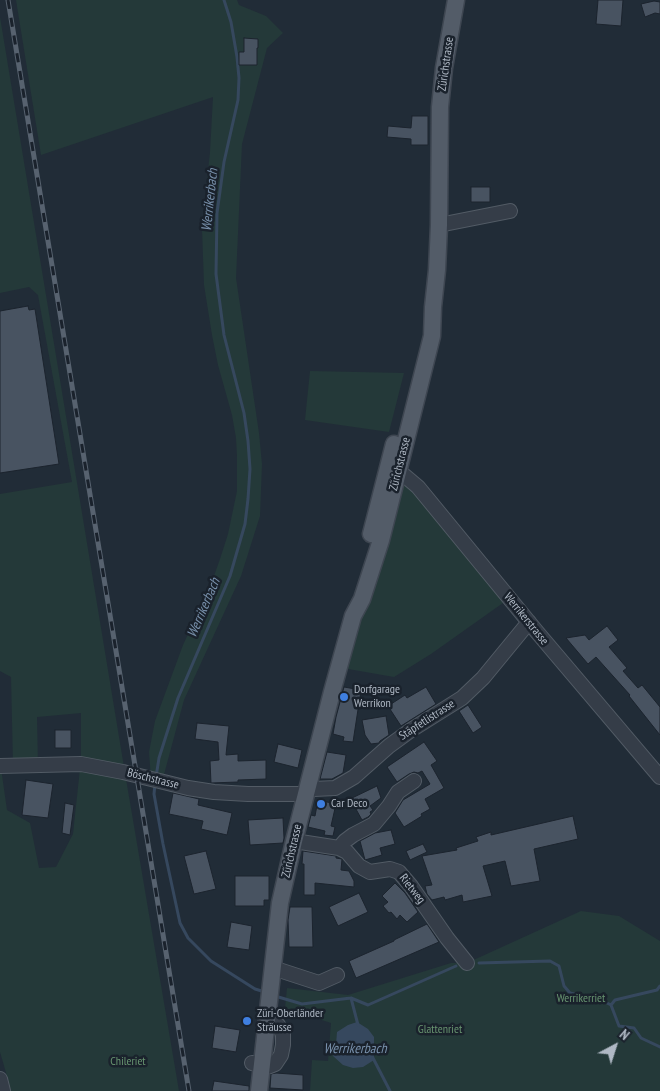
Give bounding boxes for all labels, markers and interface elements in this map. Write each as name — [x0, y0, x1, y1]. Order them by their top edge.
street label: Zürichstrasse — [435, 36, 457, 92]
water label: Werrikerbach — [198, 168, 222, 232]
street label: Zürichstrasse — [386, 436, 414, 492]
water label: Werrikerbach — [184, 576, 224, 640]
street label: Werrikerstrasse — [501, 590, 551, 648]
place label: Dorfgarage Werrikon — [354, 683, 400, 711]
marker: Dorfgarage Werrikon — [338, 691, 350, 703]
street label: Stäpfetlistrasse — [396, 697, 458, 743]
street label: Böschstrasse — [126, 766, 180, 792]
place label: Car Deco — [331, 797, 367, 811]
marker: Car Deco — [315, 798, 327, 810]
street label: Zürichstrasse — [279, 823, 305, 879]
street label: Rietweg — [396, 871, 428, 907]
park label: Werrikerriet — [557, 992, 605, 1006]
place label: Züri-Oberländer Sträusse — [257, 1007, 323, 1035]
marker: Züri-Oberländer Sträusse — [241, 1015, 253, 1027]
north arrow — [590, 1021, 640, 1071]
park label: Glattenriet — [418, 1023, 462, 1037]
text: N — [616, 1025, 633, 1044]
water label: Werrikerbach — [323, 1041, 387, 1057]
park label: Chileriet — [110, 1055, 146, 1069]

